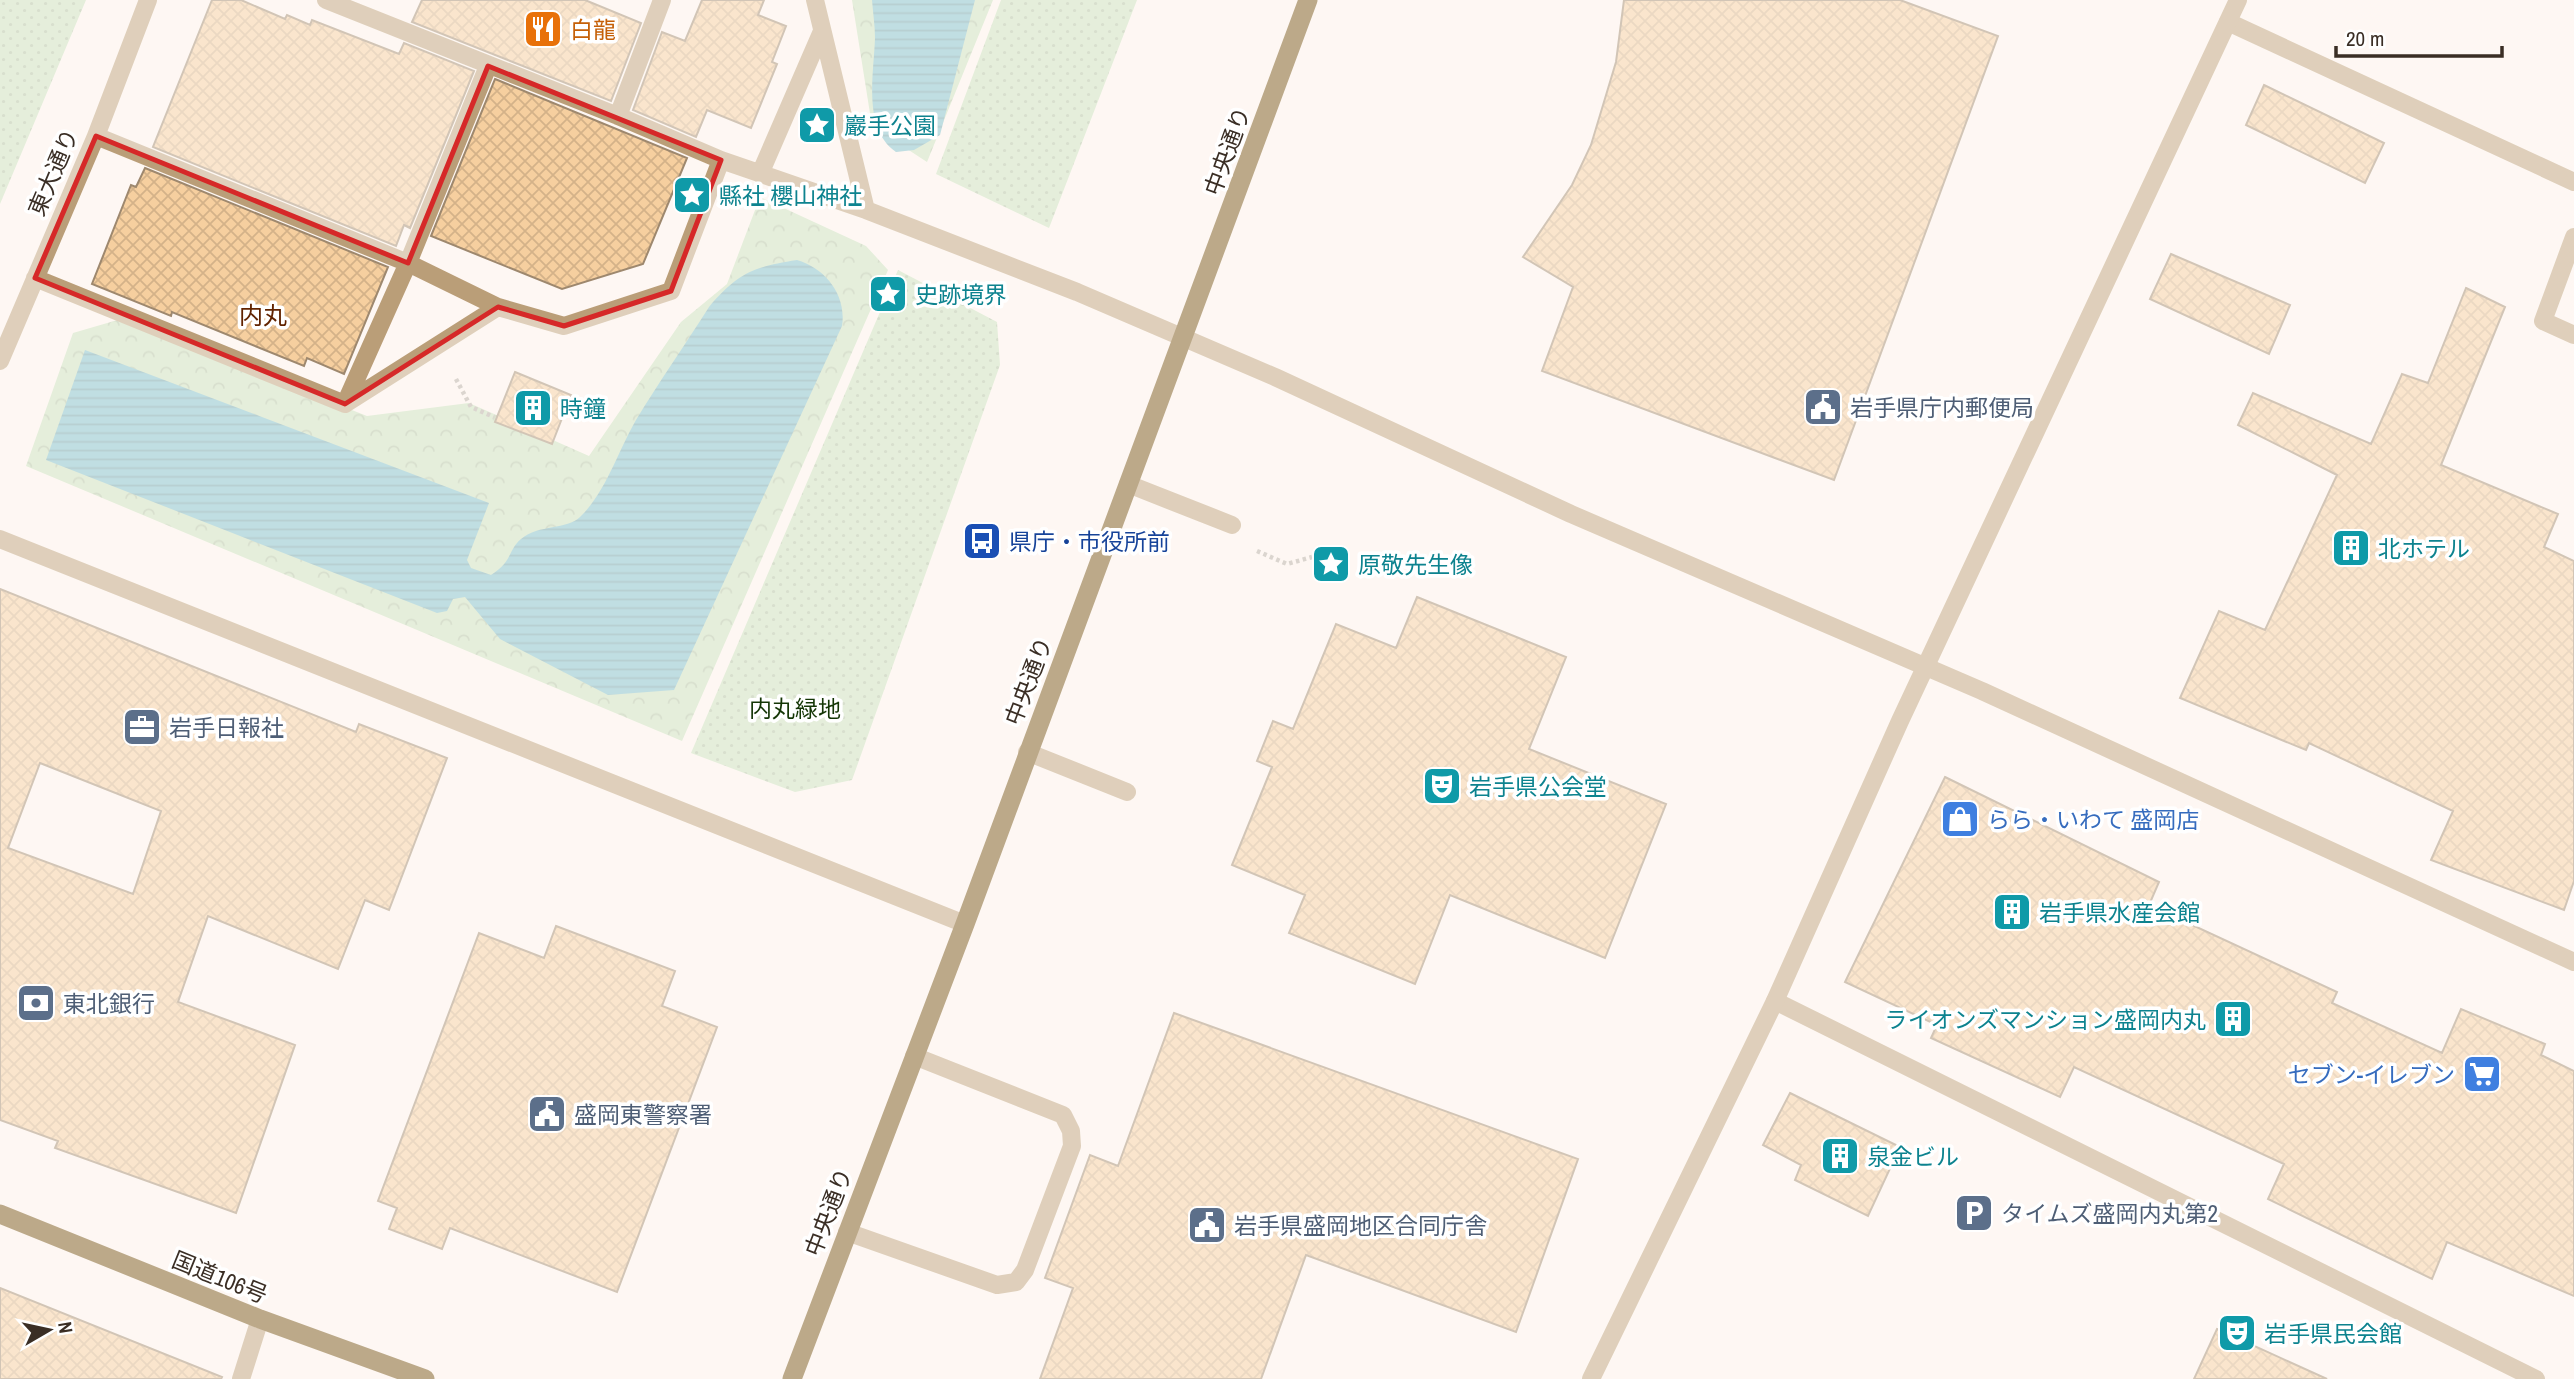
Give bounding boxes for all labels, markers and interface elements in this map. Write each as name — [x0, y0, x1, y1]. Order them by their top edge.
restaurant icon: 白龍 — [522, 8, 564, 50]
place label: 白龍 — [570, 14, 616, 45]
scale bar — [2336, 14, 2502, 58]
text: 20 m — [2346, 24, 2384, 53]
street label: 中央通り — [1197, 102, 1257, 200]
place icon: 巖手公園 — [796, 104, 838, 146]
place label: 巖手公園 — [844, 110, 936, 141]
street label: 東大通り — [21, 124, 85, 220]
place icon: 縣社 櫻山神社 — [671, 174, 713, 216]
place label: 縣社 櫻山神社 — [719, 180, 862, 211]
place icon: 史跡境界 — [867, 273, 909, 315]
place label: 史跡境界 — [915, 279, 1007, 310]
district label: 内丸 — [239, 299, 287, 331]
public building icon: 岩手県庁内郵便局 — [1802, 386, 1844, 428]
building icon: 時鐘 — [512, 387, 554, 429]
place label: 岩手県庁内郵便局 — [1850, 392, 2034, 423]
place label: 時鐘 — [560, 393, 606, 424]
bus stop icon: 県庁・市役所前 — [961, 520, 1003, 562]
place label: 県庁・市役所前 — [1009, 526, 1170, 557]
building icon: 北ホテル — [2330, 527, 2372, 569]
place label: 北ホテル — [2378, 533, 2470, 564]
place icon: 原敬先生像 — [1310, 543, 1352, 585]
place label: 原敬先生像 — [1358, 549, 1473, 580]
street label: 中央通り — [997, 633, 1059, 729]
park label: 内丸緑地 — [749, 693, 841, 724]
office icon: 岩手日報社 — [121, 706, 163, 748]
place label: 岩手日報社 — [169, 712, 284, 743]
theatre icon: 岩手県公会堂 — [1421, 765, 1463, 807]
place label: 岩手県公会堂 — [1469, 771, 1607, 802]
shop icon: らら・いわて 盛岡店 — [1939, 798, 1981, 840]
place label: らら・いわて 盛岡店 — [1987, 804, 2199, 835]
building icon: 岩手県水産会館 — [1991, 891, 2033, 933]
place label: 岩手県水産会館 — [2039, 897, 2200, 928]
bank icon: 東北銀行 — [15, 982, 57, 1024]
place label: 東北銀行 — [63, 988, 155, 1019]
building icon: ライオンズマンション盛岡内丸 — [2212, 998, 2254, 1040]
place label: ライオンズマンション盛岡内丸 — [1884, 1004, 2206, 1035]
supermarket icon: セブン-イレブン — [2461, 1053, 2503, 1095]
place label: セブン-イレブン — [2288, 1059, 2455, 1090]
public building icon: 盛岡東警察署 — [526, 1093, 568, 1135]
place label: 盛岡東警察署 — [574, 1099, 712, 1130]
building icon: 泉金ビル — [1819, 1135, 1861, 1177]
place label: 泉金ビル — [1867, 1141, 1959, 1172]
street label: 中央通り — [797, 1164, 859, 1260]
parking icon: タイムズ盛岡内丸第2 — [1953, 1192, 1995, 1234]
place label: タイムズ盛岡内丸第2 — [2001, 1198, 2218, 1229]
public building icon: 岩手県盛岡地区合同庁舎 — [1186, 1204, 1228, 1246]
place label: 岩手県盛岡地区合同庁舎 — [1234, 1210, 1487, 1241]
street label: 国道106号 — [168, 1244, 272, 1310]
north arrow — [14, 1295, 84, 1365]
theatre icon: 岩手県民会館 — [2216, 1312, 2258, 1354]
place label: 岩手県民会館 — [2264, 1318, 2402, 1349]
text: N — [52, 1320, 80, 1335]

